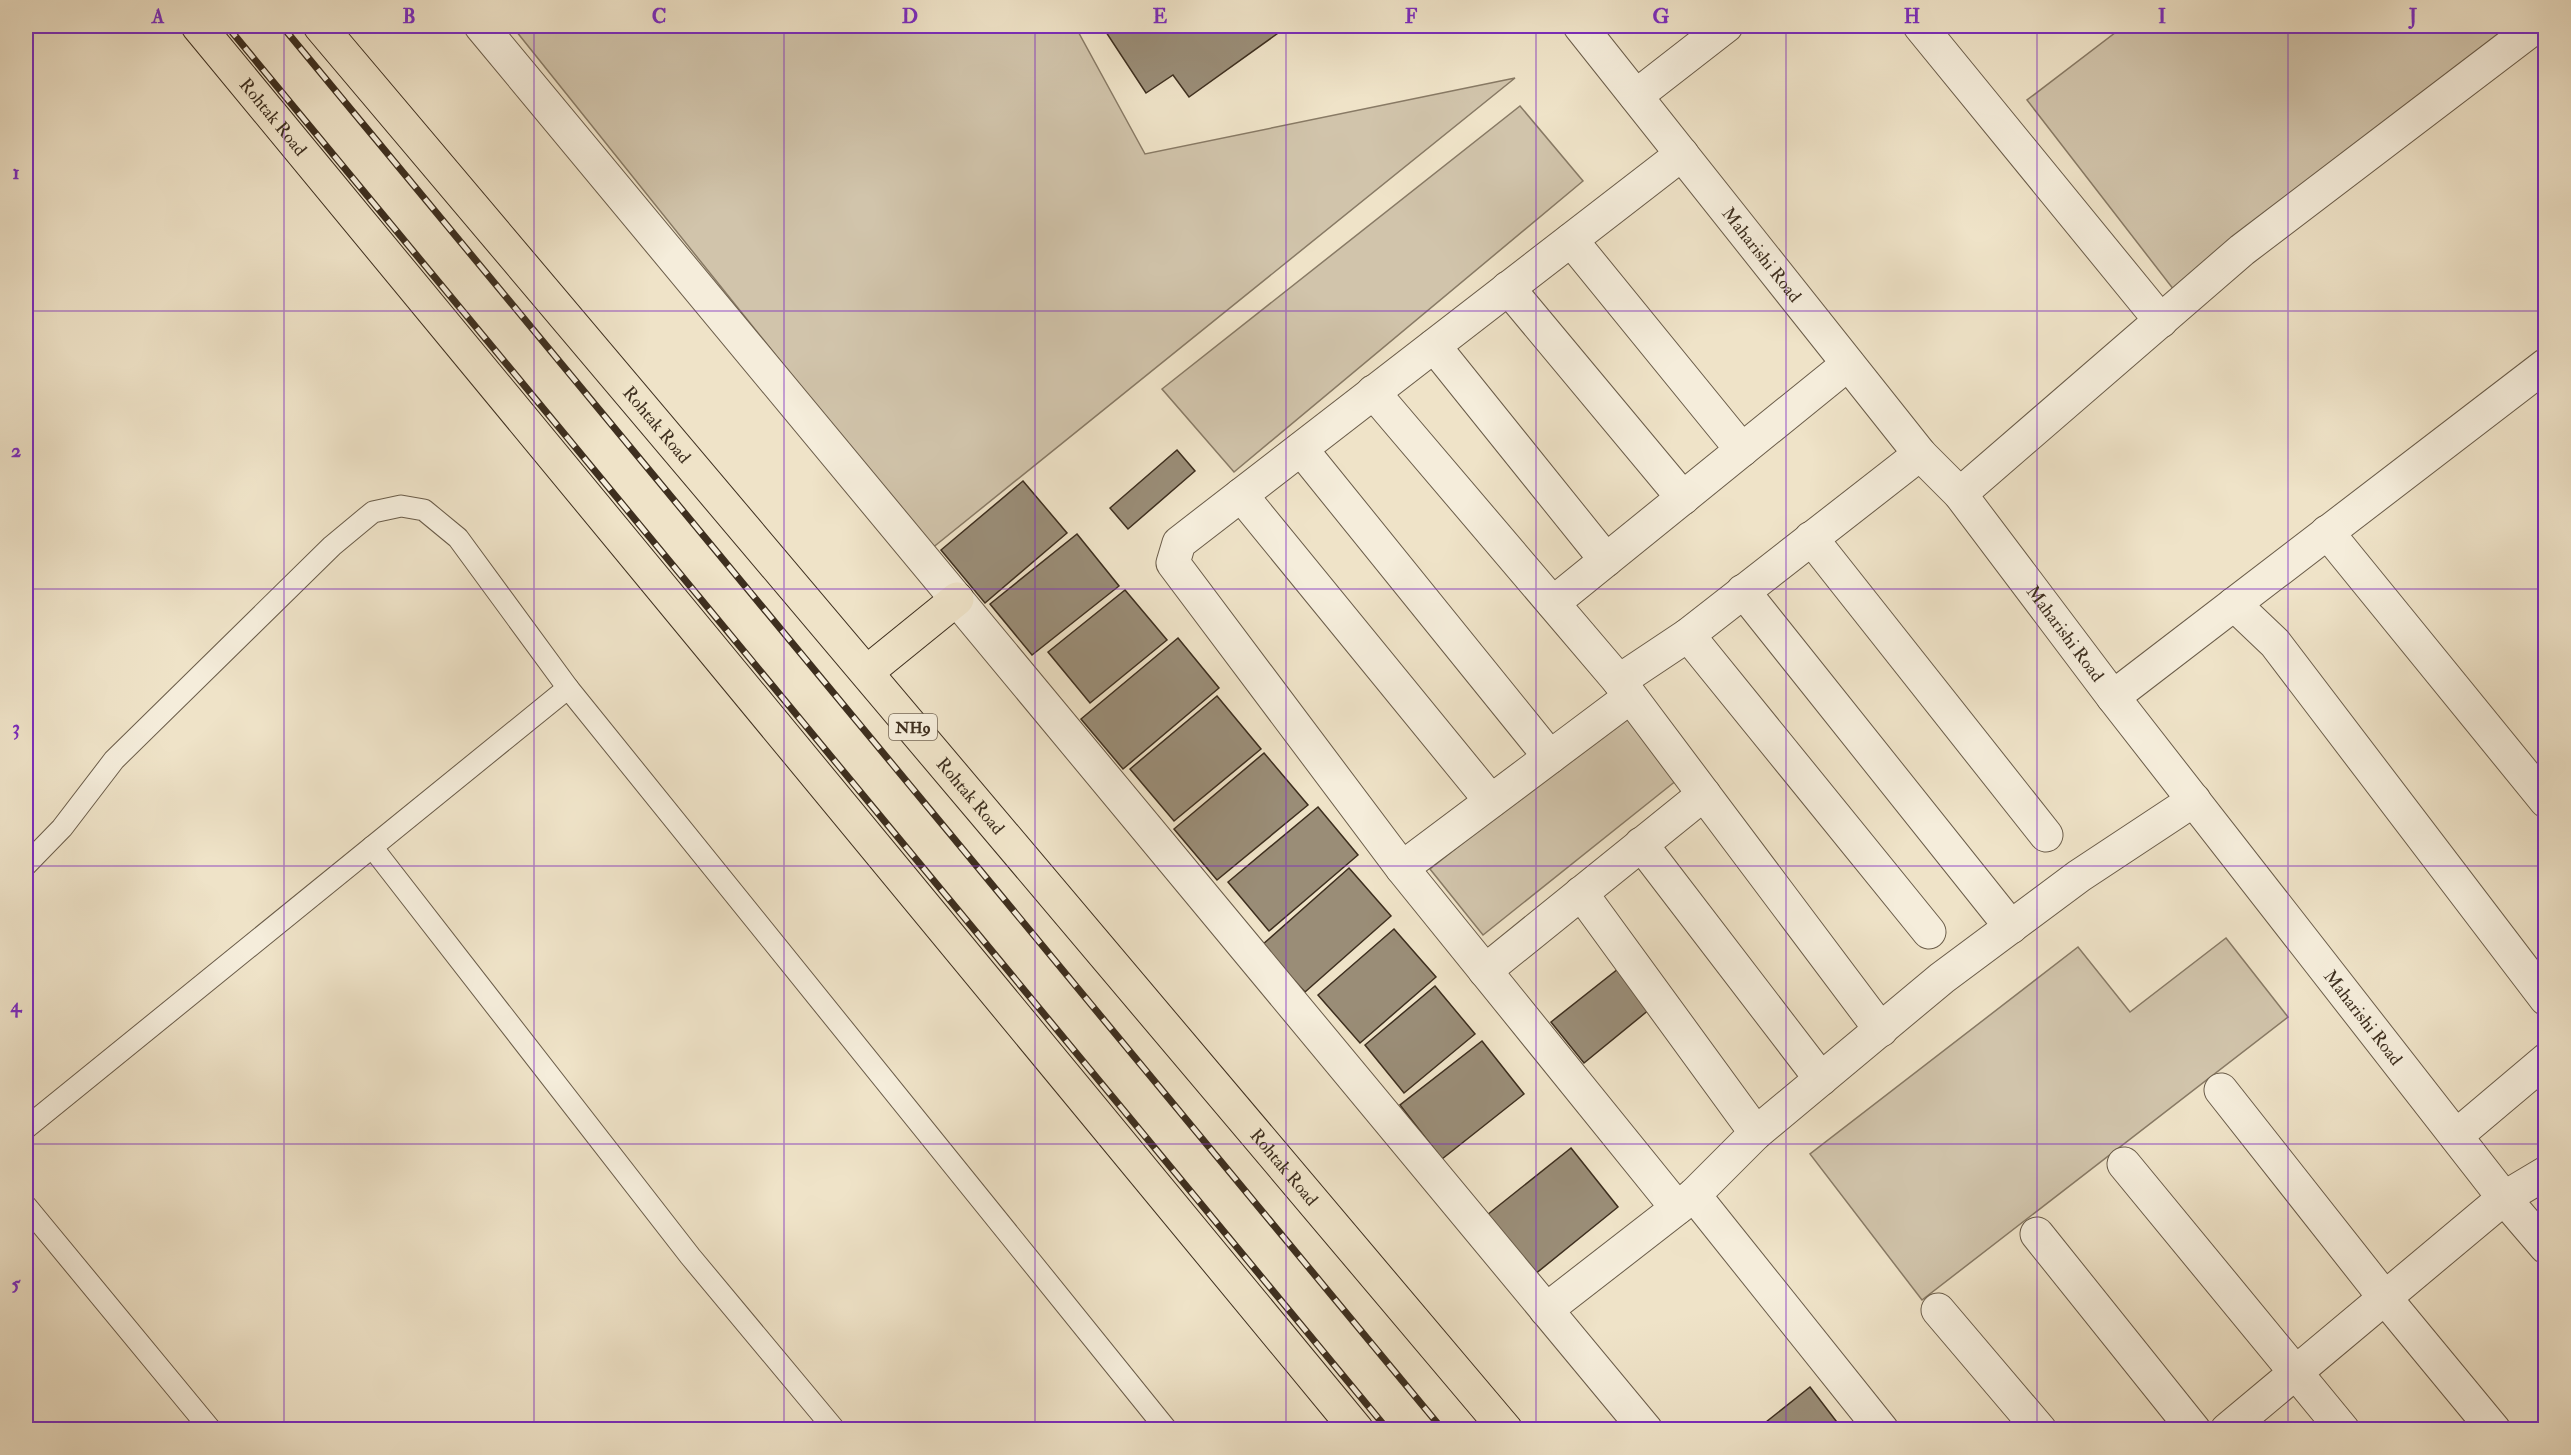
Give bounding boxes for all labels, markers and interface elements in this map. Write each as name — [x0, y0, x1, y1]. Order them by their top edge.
text: A — [151, 4, 165, 29]
text: B — [402, 4, 416, 29]
text: C — [652, 4, 666, 29]
text: D — [902, 4, 918, 29]
text: E — [1153, 4, 1168, 29]
text: F — [1405, 4, 1418, 29]
text: G — [1653, 4, 1670, 29]
text: H — [1904, 4, 1920, 29]
text: I — [2158, 4, 2166, 29]
text: J — [2408, 4, 2417, 29]
street label: Rohtak Road — [234, 74, 312, 161]
text: 1 — [12, 160, 20, 185]
street label: Maharishi Road — [1716, 203, 1806, 307]
street label: Rohtak Road — [617, 382, 696, 468]
text: 2 — [11, 438, 21, 463]
street label: Maharishi Road — [2021, 581, 2109, 687]
road number: NH9 — [889, 714, 937, 740]
text: 3 — [12, 715, 20, 740]
street label: Rohtak Road — [931, 753, 1009, 840]
street label: Maharishi Road — [2318, 965, 2407, 1070]
text: 4 — [10, 993, 23, 1018]
street label: Rohtak Road — [1245, 1124, 1323, 1211]
text: 5 — [12, 1271, 22, 1296]

